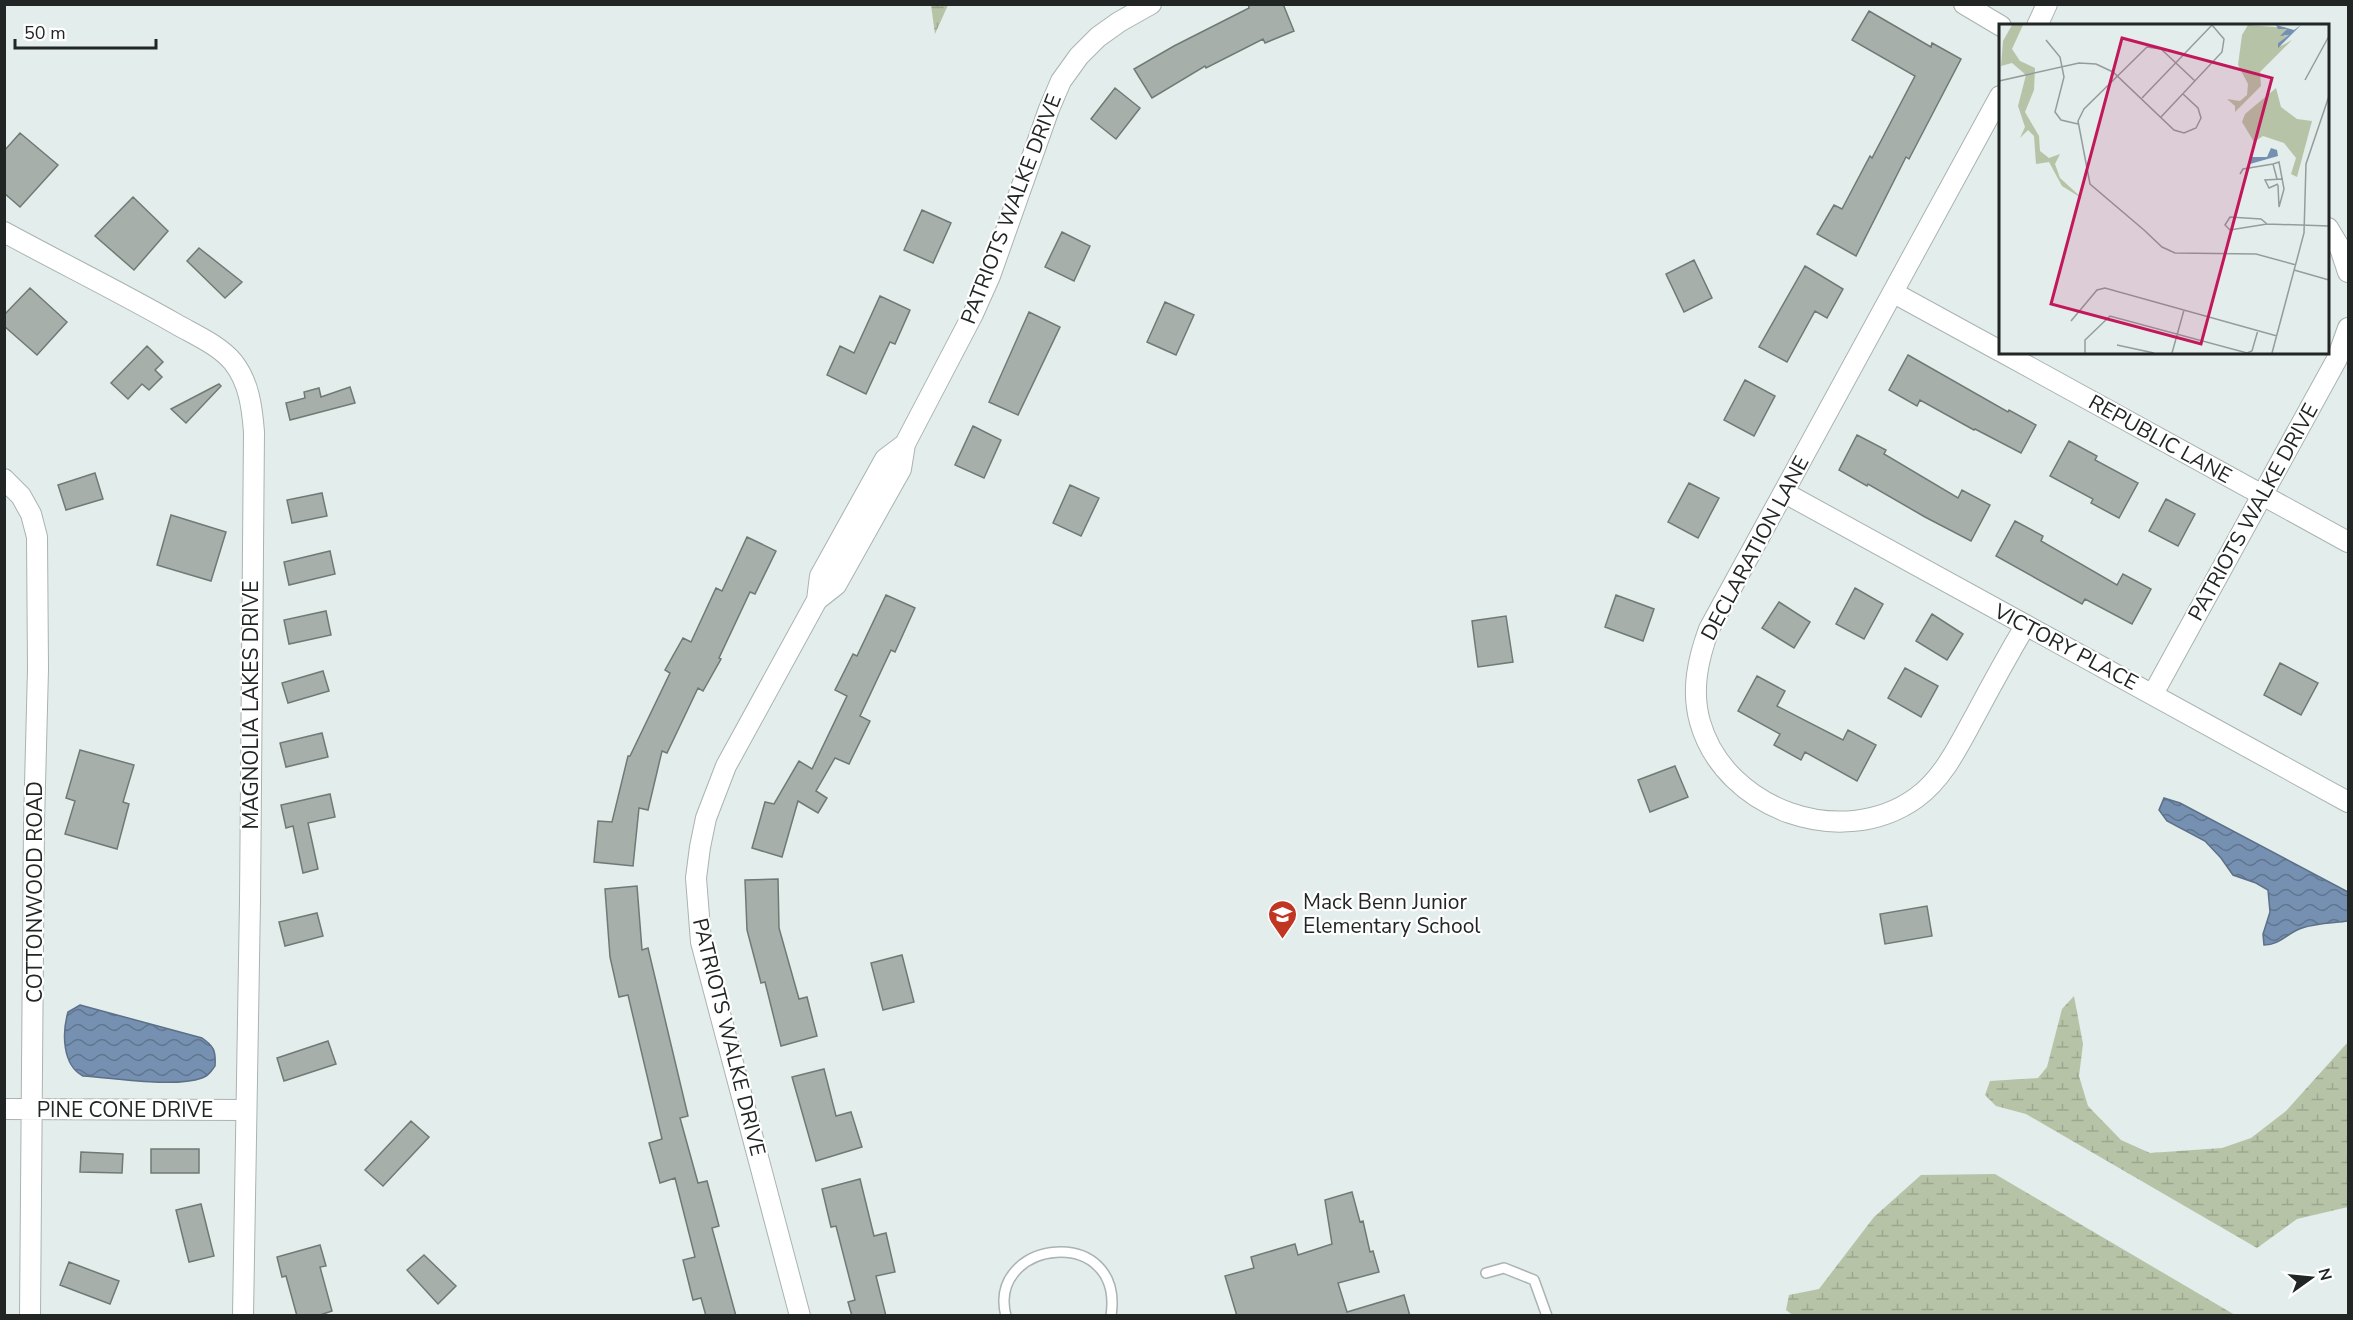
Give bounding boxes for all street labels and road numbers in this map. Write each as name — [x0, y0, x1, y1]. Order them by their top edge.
street label: PATRIOTS WALKE DRIVE — [954, 90, 1068, 328]
street label: REPUBLIC LANE — [2083, 388, 2237, 490]
street label: PATRIOTS WALKE DRIVE — [2182, 398, 2324, 626]
street label: DECLARATION LANE — [1695, 451, 1815, 645]
street label: MAGNOLIA LAKES DRIVE — [237, 581, 265, 829]
street label: VICTORY PLACE — [1988, 597, 2143, 697]
street label: COTTONWOOD ROAD — [21, 781, 49, 1003]
street label: PATRIOTS WALKE DRIVE — [686, 915, 772, 1159]
street label: PINE CONE DRIVE — [37, 1096, 213, 1124]

